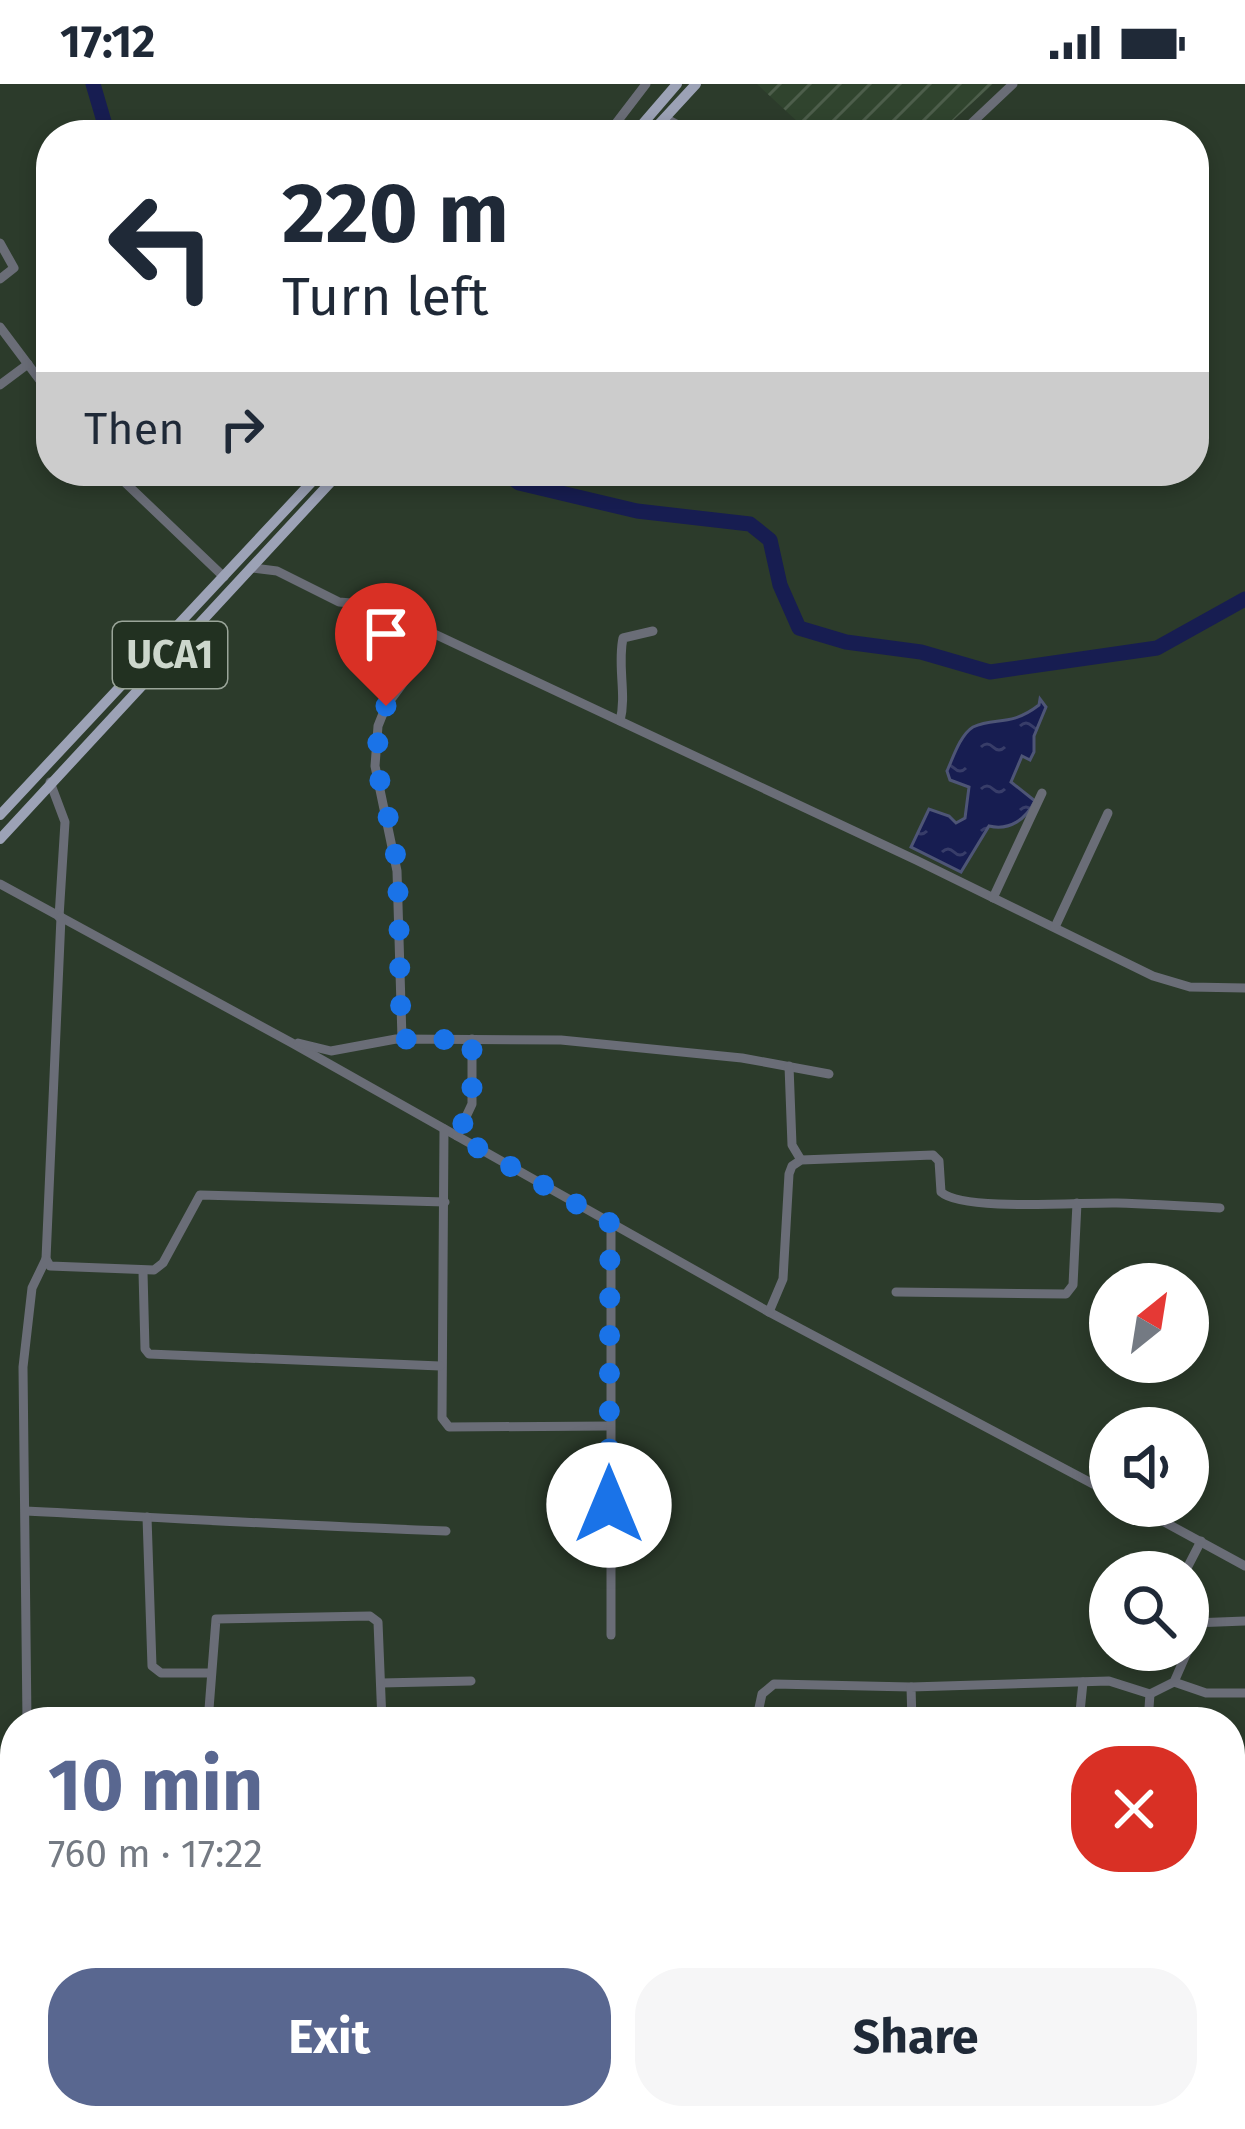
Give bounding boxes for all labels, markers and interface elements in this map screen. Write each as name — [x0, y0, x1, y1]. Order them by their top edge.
text: 17:12 — [60, 15, 155, 69]
text: 220 m — [282, 163, 509, 264]
icon: left — [84, 168, 240, 324]
text: Turn left — [282, 265, 489, 329]
icon: right — [209, 396, 275, 462]
text: Then — [84, 402, 185, 456]
pin — [335, 583, 437, 706]
icon: arrive — [353, 601, 419, 667]
road number: UCA1 — [113, 622, 227, 688]
north arrow — [1089, 1263, 1209, 1383]
map controls — [1089, 1263, 1209, 1671]
button: sound — [1089, 1407, 1209, 1527]
position arrow — [546, 1442, 672, 1568]
button: search — [1089, 1551, 1209, 1671]
text: 10 min — [48, 1743, 263, 1829]
button: close — [1071, 1746, 1197, 1872]
text: 760 m · 17:22 — [48, 1831, 263, 1877]
button: Exit — [48, 1968, 611, 2106]
button: Share — [635, 1968, 1197, 2106]

